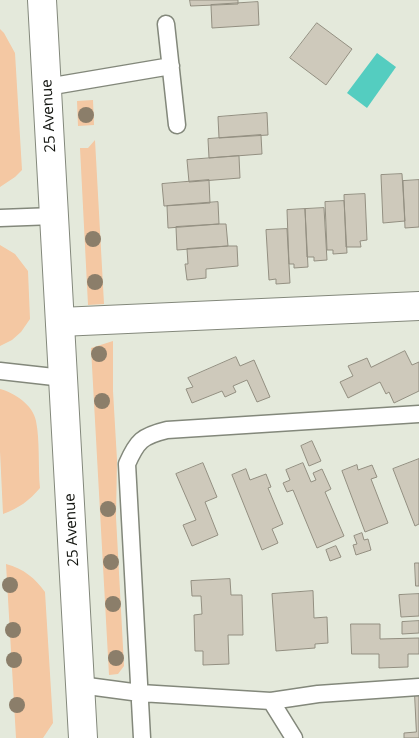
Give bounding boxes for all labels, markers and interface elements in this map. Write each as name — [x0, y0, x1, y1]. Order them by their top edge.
street label: 25 Avenue — [38, 79, 60, 153]
street label: 25 Avenue — [61, 493, 83, 567]

